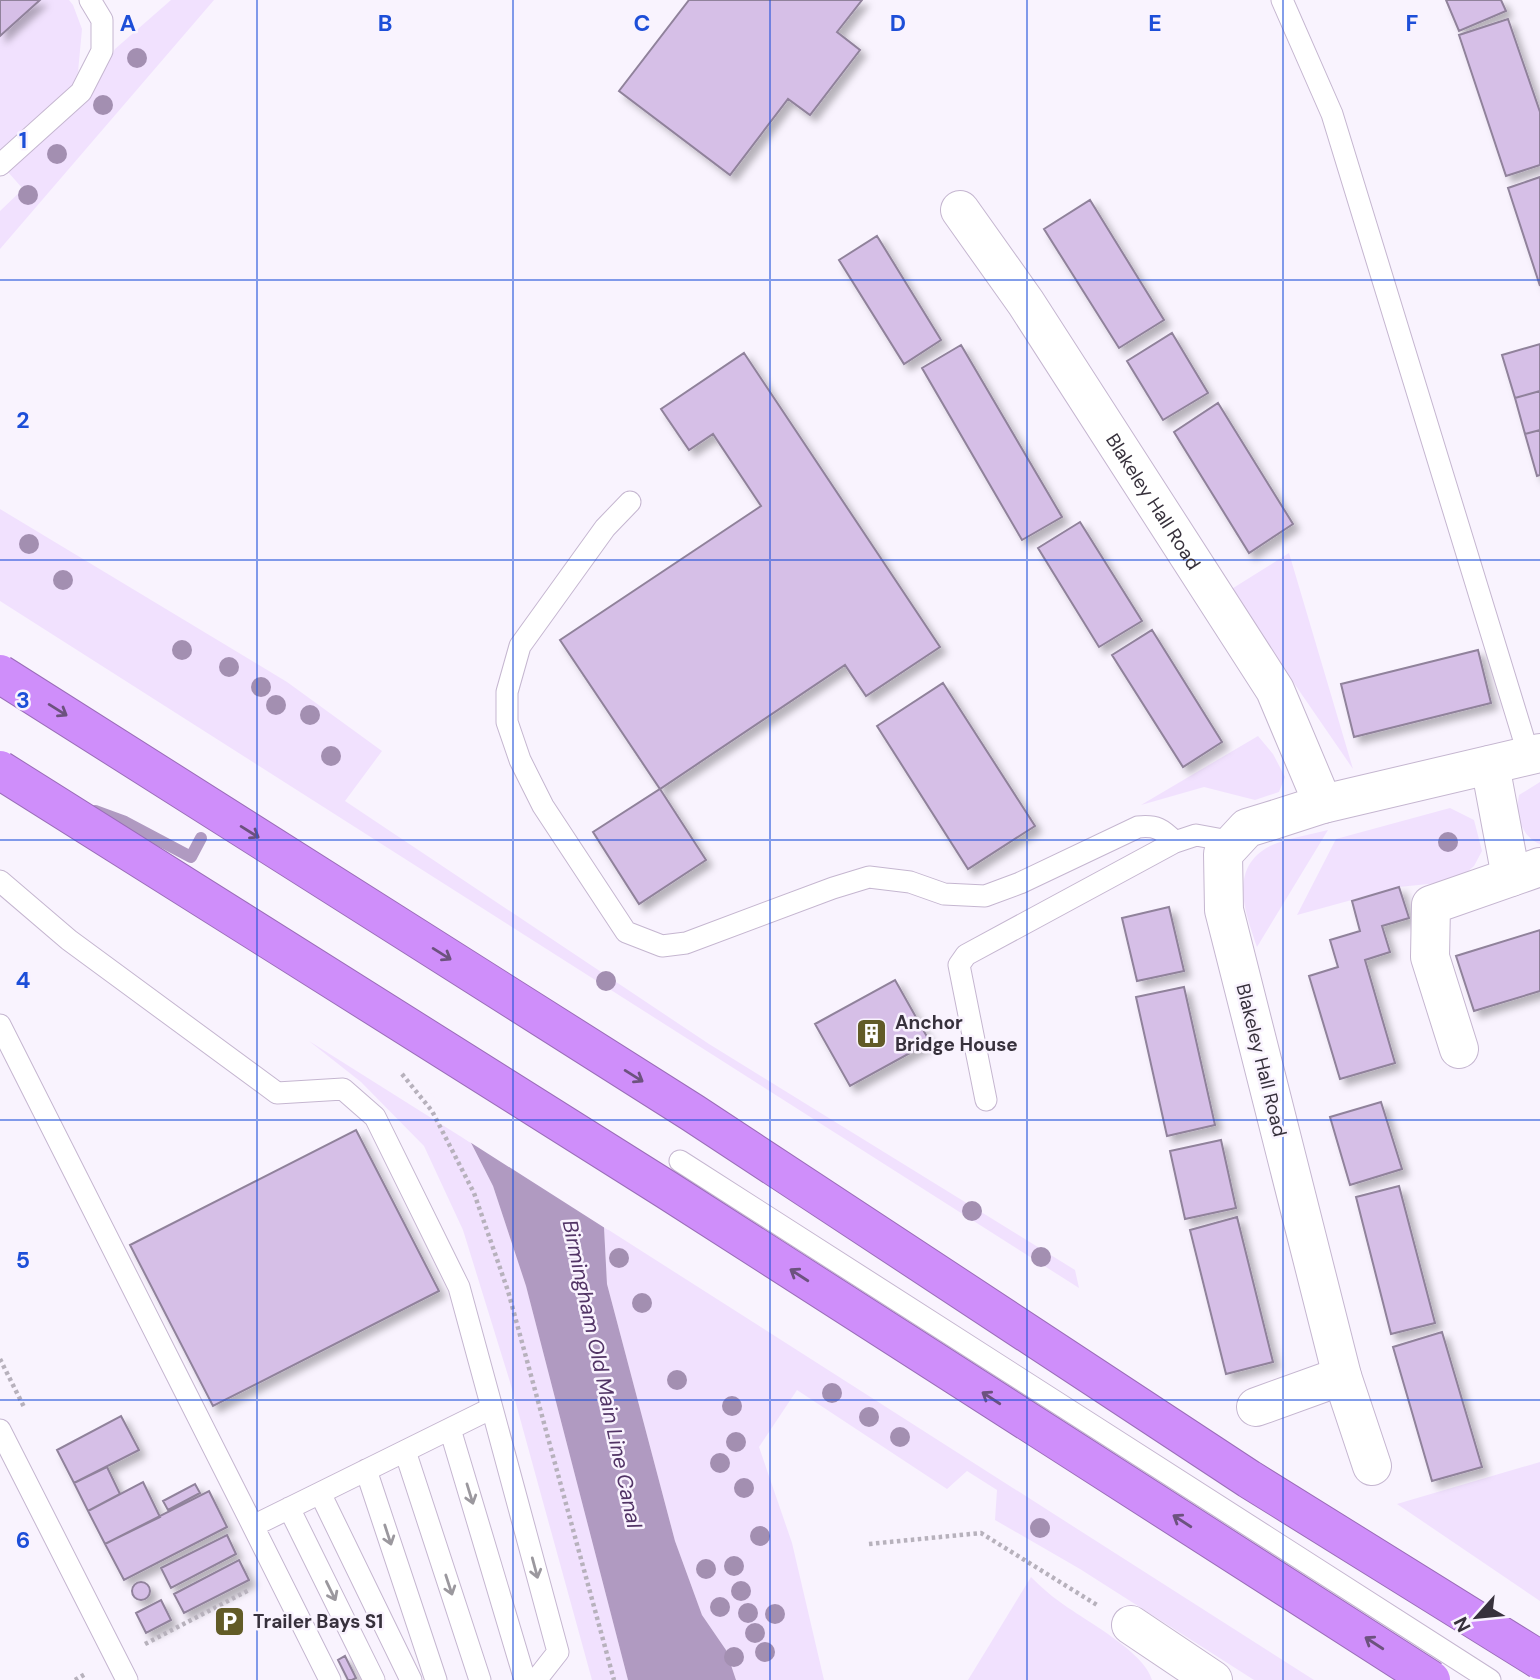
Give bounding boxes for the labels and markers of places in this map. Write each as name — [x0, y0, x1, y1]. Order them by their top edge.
place label: Anchor Bridge House — [895, 1010, 1018, 1057]
building icon: Anchor Bridge House — [855, 1016, 889, 1050]
parking icon: Trailer Bays S1 — [213, 1604, 247, 1638]
place label: Trailer Bays S1 — [253, 1609, 383, 1634]

